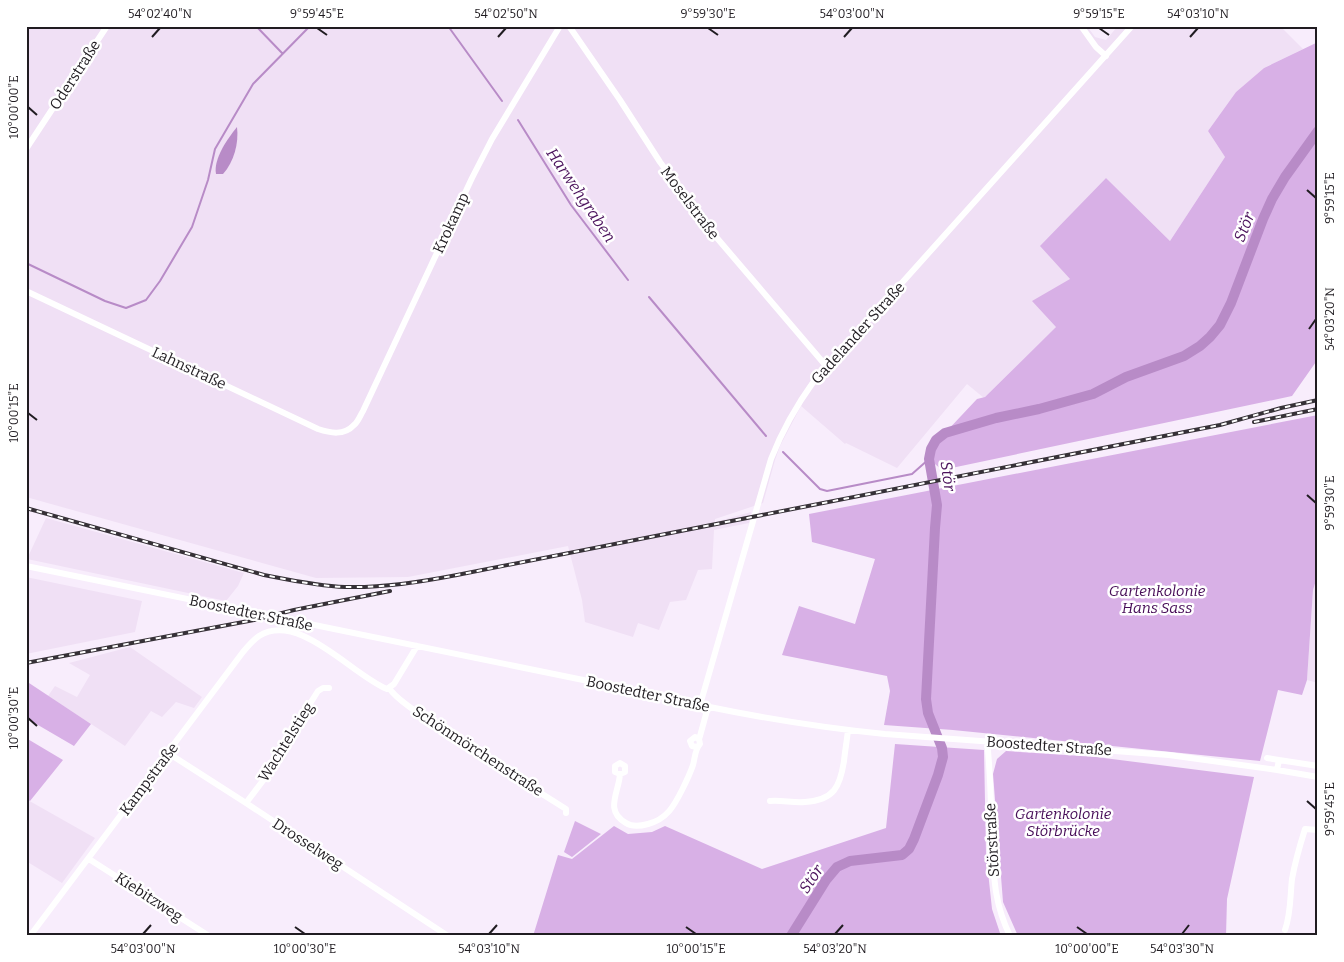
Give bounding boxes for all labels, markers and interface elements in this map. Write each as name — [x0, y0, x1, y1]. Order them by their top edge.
text: 54°02'40"N — [128, 7, 193, 21]
text: 9°59'45"E — [290, 7, 344, 21]
text: 54°02'50"N — [474, 7, 538, 21]
text: 9°59'30"E — [681, 7, 735, 21]
text: 54°03'00"N — [820, 7, 885, 21]
text: 9°59'15"E — [1073, 7, 1125, 21]
text: 54°03'10"N — [1167, 7, 1229, 21]
street label: Oderstraße — [46, 37, 104, 113]
text: 10°00'00"E — [7, 75, 21, 139]
water label: Harwehgraben — [543, 144, 619, 246]
street label: Moselstraße — [657, 163, 723, 243]
text: 9°59'15"E — [1323, 172, 1337, 224]
street label: Krokamp — [429, 190, 473, 256]
water label: Stör — [1230, 208, 1259, 244]
street label: Gadelander Straße — [807, 278, 909, 388]
text: 54°03'20"N — [1323, 287, 1337, 351]
street label: Lahnstraße — [149, 343, 229, 393]
text: 10°00'15"E — [7, 383, 21, 443]
water label: Stör — [937, 460, 960, 494]
text: 9°59'30"E — [1323, 476, 1337, 530]
park label: Gartenkolonie Hans Sass — [1109, 582, 1206, 617]
street label: Boostedter Straße — [188, 591, 314, 635]
street label: Boostedter Straße — [585, 672, 711, 716]
text: 10°00'30"E — [7, 687, 21, 749]
street label: Wachtelstieg — [254, 699, 318, 785]
street label: Schönmörchenstraße — [409, 702, 547, 800]
street label: Boostedter Straße — [986, 733, 1112, 759]
street label: Kampstraße — [116, 739, 182, 819]
text: 9°59'45"E — [1323, 782, 1337, 836]
street label: Störstraße — [981, 803, 1003, 877]
park label: Gartenkolonie Störbrücke — [1015, 805, 1112, 840]
street label: Drosselweg — [269, 815, 347, 873]
water label: Stör — [795, 860, 828, 897]
street label: Kiebitzweg — [112, 869, 186, 925]
text: 54°03'00"N — [111, 942, 176, 956]
text: 10°00'30"E — [274, 942, 336, 956]
text: 54°03'10"N — [458, 942, 520, 956]
text: 10°00'15"E — [666, 942, 726, 956]
text: 54°03'20"N — [803, 942, 867, 956]
text: 10°00'00"E — [1055, 942, 1119, 956]
text: 54°03'30"N — [1150, 942, 1214, 956]

